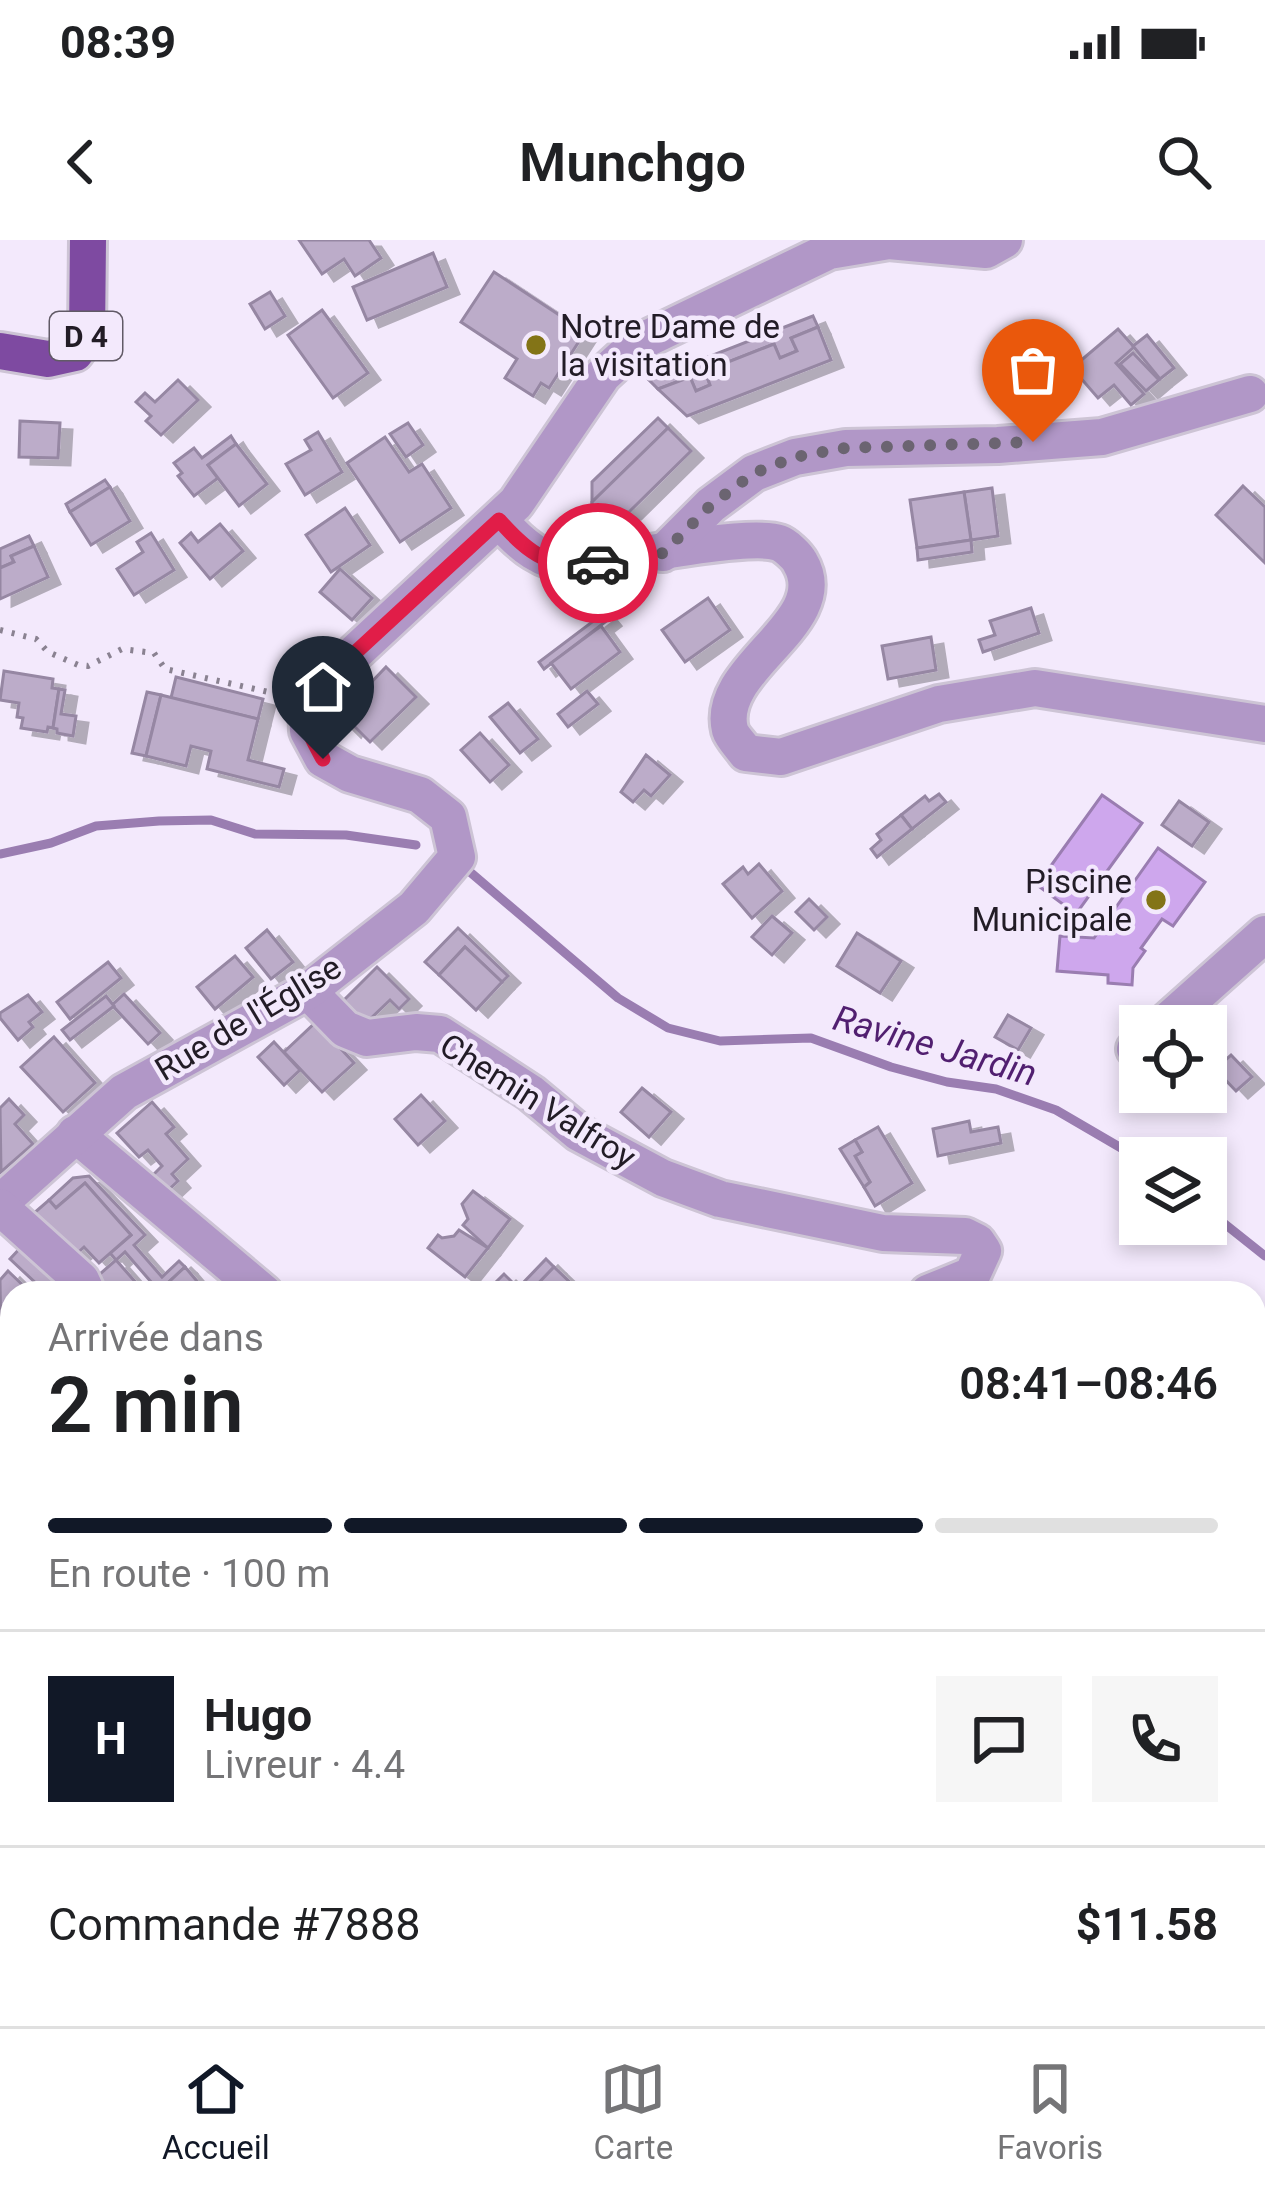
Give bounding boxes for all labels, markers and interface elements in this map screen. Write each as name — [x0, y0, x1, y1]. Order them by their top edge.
text: 08:39 — [60, 16, 176, 69]
icon: back — [48, 129, 114, 195]
icon: search — [1151, 129, 1217, 195]
text: Munchgo — [519, 131, 746, 194]
place label: Notre Dame de la visitation — [560, 307, 780, 384]
road number: D 4 — [50, 312, 122, 360]
pin — [982, 319, 1084, 442]
marker: Notre Dame de la visitation — [523, 332, 549, 358]
icon: bag — [1000, 337, 1066, 403]
courier — [538, 503, 658, 623]
icon: car — [565, 530, 631, 596]
pin — [272, 636, 374, 759]
icon: home — [290, 654, 356, 720]
place label: Piscine Municipale — [971, 862, 1132, 939]
marker: Piscine Municipale — [1143, 887, 1169, 913]
street label: Rue de l'Église — [148, 947, 348, 1089]
water label: Ravine Jardin — [829, 997, 1041, 1095]
map controls — [1119, 1005, 1227, 1245]
button: locate — [1119, 1005, 1227, 1113]
street label: Chemin Valfroy — [433, 1025, 643, 1177]
button: layers — [1119, 1137, 1227, 1245]
text: Arrivée dans — [48, 1315, 264, 1361]
text: 08:41–08:46 — [959, 1357, 1218, 1410]
text: 2 min — [48, 1360, 244, 1451]
text: En route · 100 m — [48, 1551, 331, 1597]
button: chat — [936, 1676, 1062, 1802]
button: phone — [1092, 1676, 1218, 1802]
text: Hugo — [204, 1689, 312, 1742]
text: H — [95, 1712, 127, 1765]
text: Livreur · 4.4 — [204, 1742, 405, 1788]
text: Commande #7888 — [48, 1898, 420, 1951]
text: $11.58 — [1076, 1898, 1218, 1951]
tab: Accueil — [162, 2056, 270, 2167]
tab: Carte — [593, 2056, 673, 2167]
tab: Favoris — [997, 2056, 1103, 2167]

